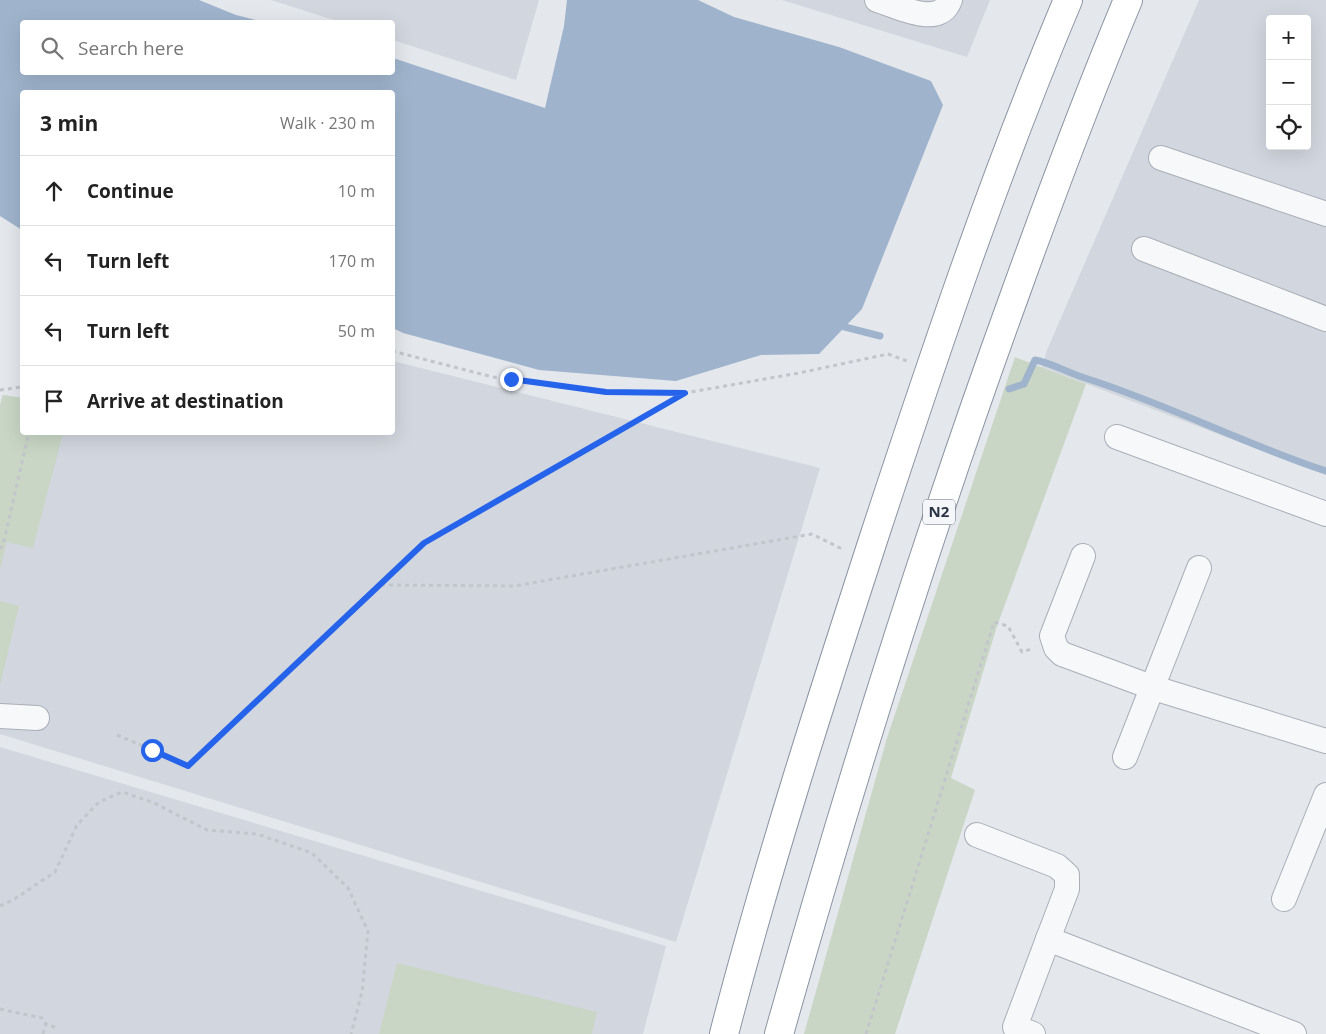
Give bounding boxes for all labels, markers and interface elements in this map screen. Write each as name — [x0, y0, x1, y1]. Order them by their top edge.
map controls — [1266, 15, 1311, 150]
button: + — [1266, 15, 1311, 60]
search box — [20, 20, 395, 75]
icon: search — [38, 34, 66, 62]
text: Search here — [78, 35, 184, 61]
button: − — [1266, 60, 1311, 105]
button: locate — [1266, 105, 1311, 150]
text: 3 min — [40, 109, 98, 137]
text: Walk · 230 m — [280, 112, 375, 134]
icon: ahead — [40, 177, 68, 205]
text: Continue — [87, 178, 174, 204]
text: 10 m — [338, 180, 375, 202]
icon: left — [40, 247, 68, 275]
text: Turn left — [87, 248, 169, 274]
text: 170 m — [329, 250, 375, 272]
icon: left — [40, 317, 68, 345]
text: Turn left — [87, 318, 169, 344]
text: 50 m — [338, 320, 375, 342]
route end — [500, 368, 523, 391]
icon: arrive — [40, 387, 68, 415]
text: Arrive at destination — [87, 388, 284, 414]
road number: N2 — [923, 500, 955, 524]
route start — [141, 739, 164, 762]

